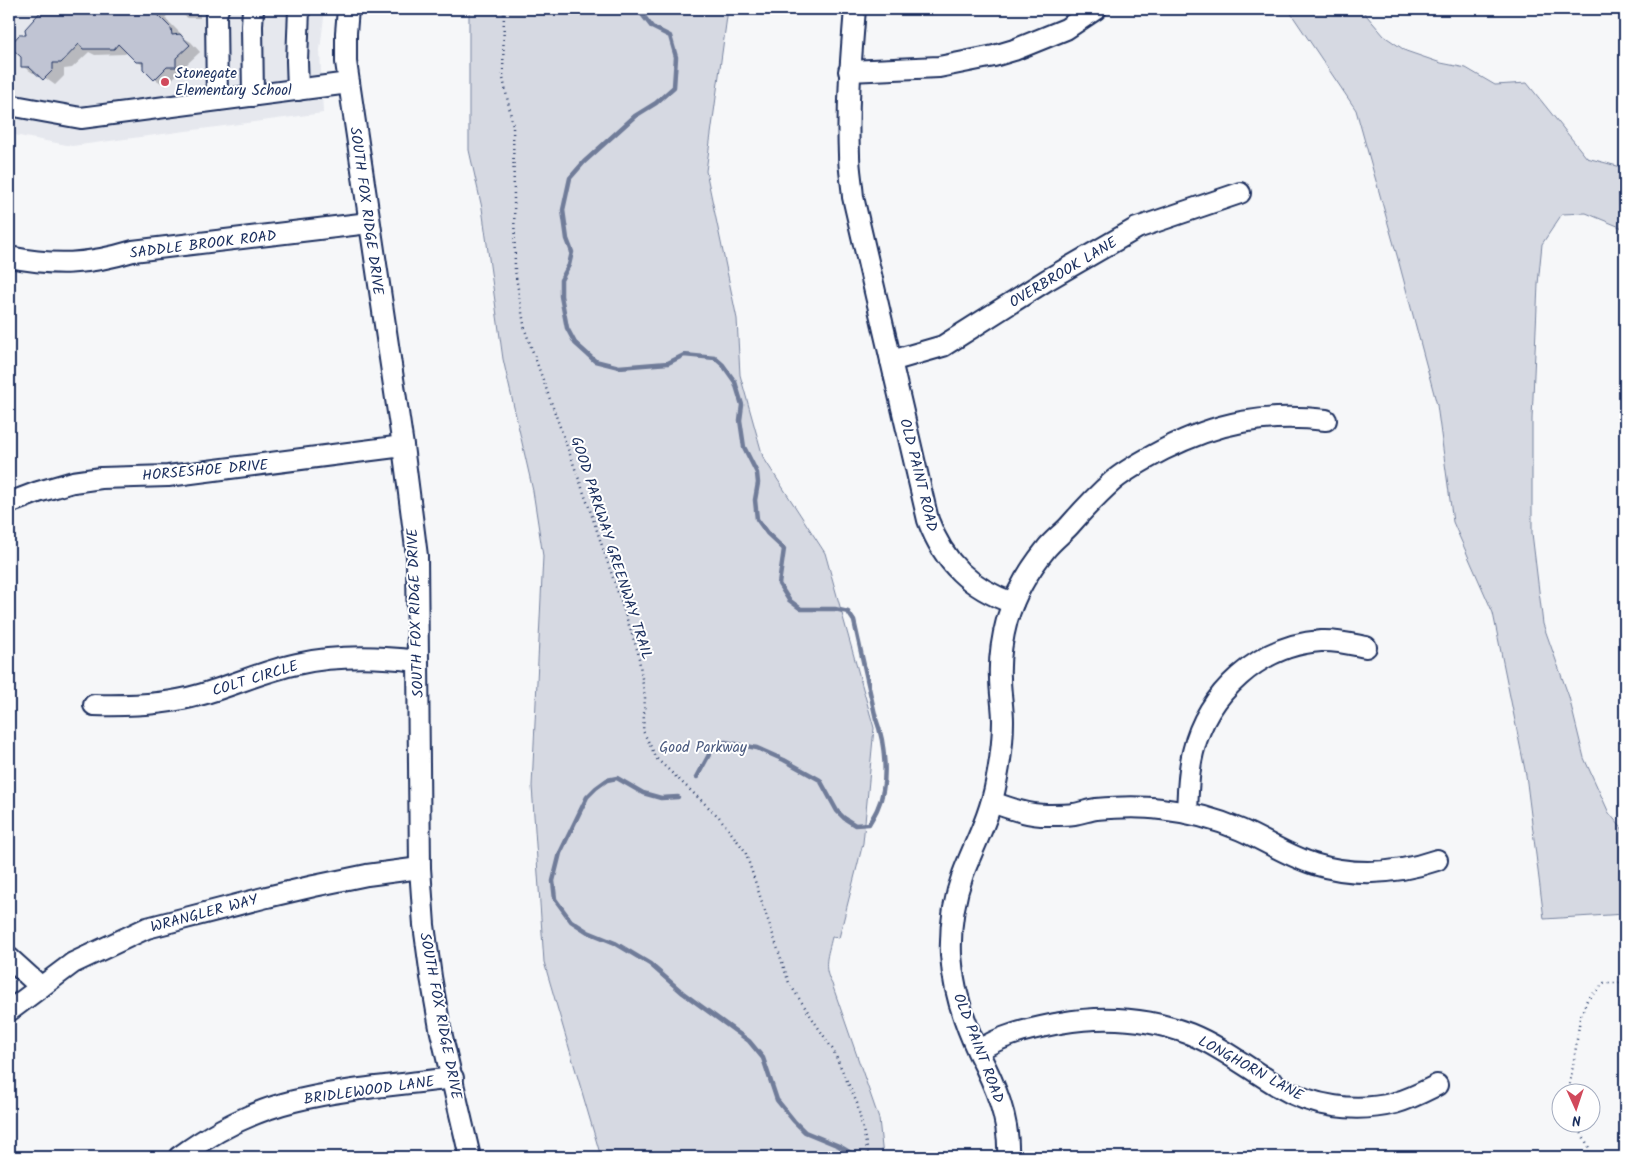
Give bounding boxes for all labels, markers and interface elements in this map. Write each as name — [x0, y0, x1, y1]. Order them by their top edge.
place label: Stonegate Elementary School — [175, 62, 292, 103]
marker: Stonegate Elementary School — [159, 76, 171, 88]
street label: SOUTH FOX RIDGE DRIVE — [342, 126, 390, 298]
street label: SADDLE BROOK ROAD — [128, 224, 278, 266]
street label: OVERBROOK LANE — [1005, 230, 1123, 315]
street label: OLD PAINT ROAD — [892, 416, 944, 535]
street label: GOOD PARKWAY GREENWAY TRAIL — [564, 434, 659, 663]
street label: HORSESHOE DRIVE — [141, 453, 270, 488]
street label: SOUTH FOX RIDGE DRIVE — [401, 527, 431, 698]
street label: COLT CIRCLE — [209, 654, 302, 703]
park label: Good Parkway — [659, 736, 748, 760]
street label: WRANGLER WAY — [148, 888, 262, 940]
street label: SOUTH FOX RIDGE DRIVE — [412, 931, 468, 1103]
street label: OLD PAINT ROAD — [946, 990, 1010, 1107]
street label: LONGHORN LANE — [1193, 1030, 1309, 1108]
street label: BRIDLEWOOD LANE — [302, 1070, 437, 1112]
north arrow — [1552, 1084, 1602, 1134]
text: N — [1571, 1109, 1582, 1131]

